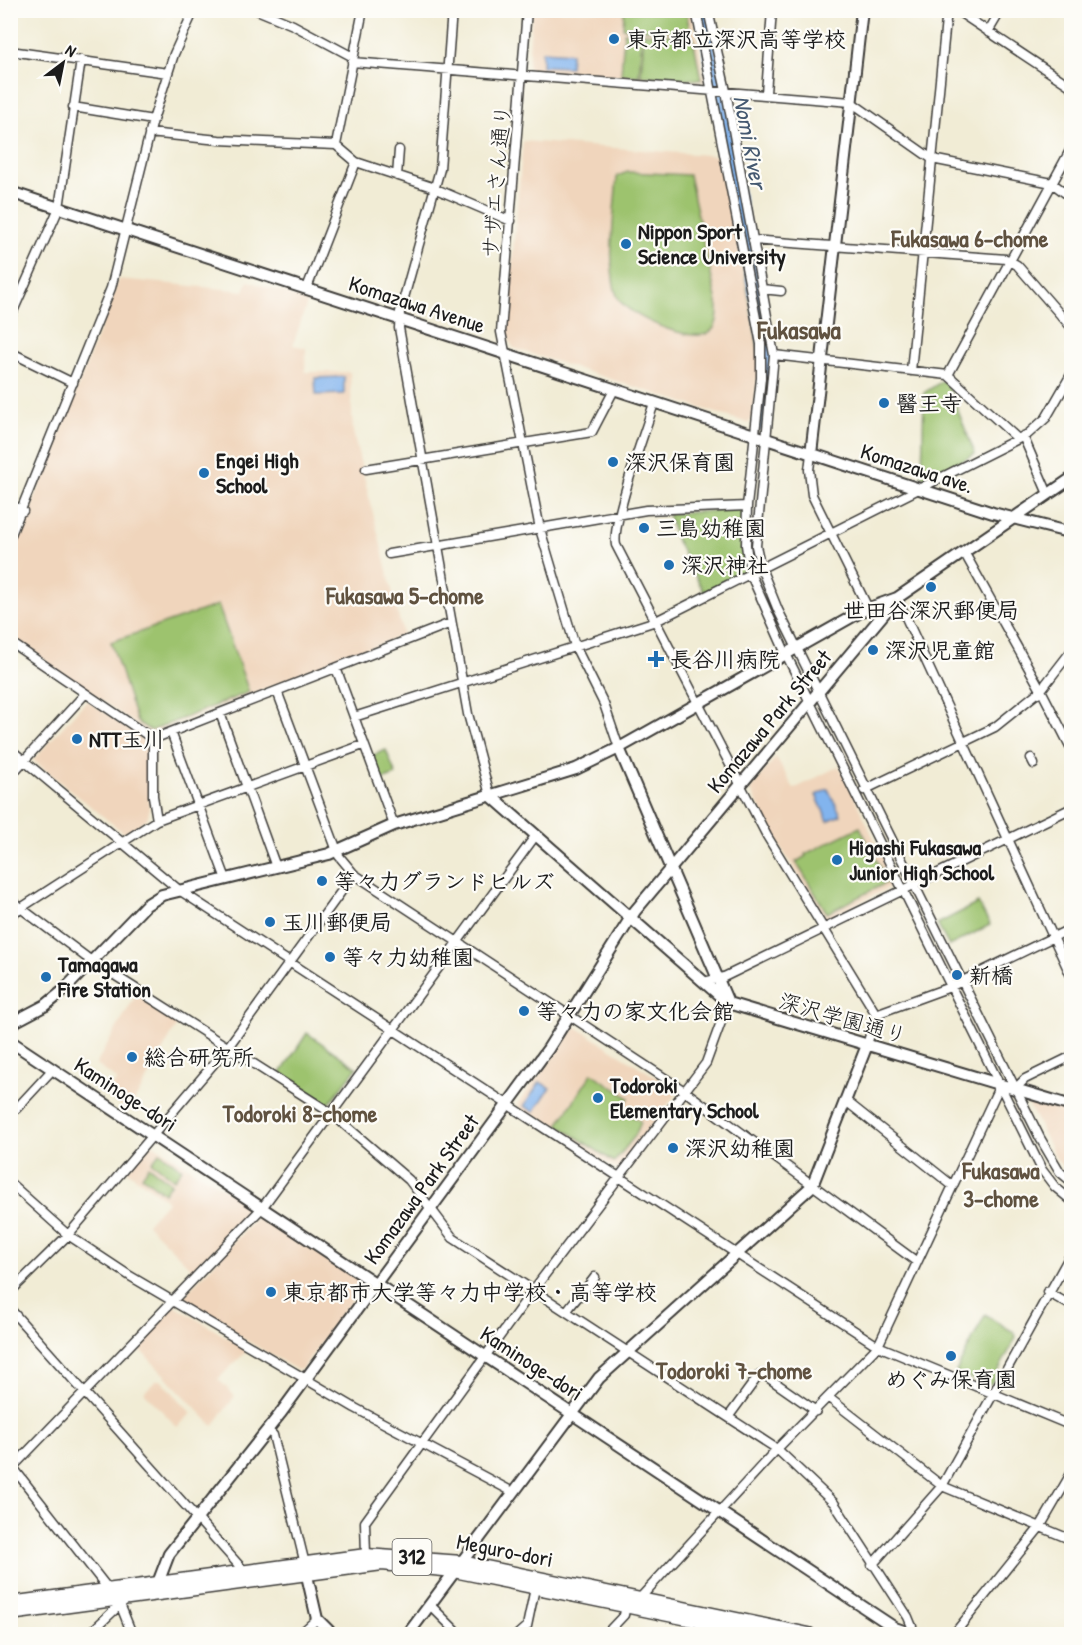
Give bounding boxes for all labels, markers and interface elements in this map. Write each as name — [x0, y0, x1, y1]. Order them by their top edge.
place label: 東京都立深沢高等学校 — [626, 24, 846, 54]
marker: 東京都立深沢高等学校 — [607, 32, 621, 46]
north arrow — [33, 33, 93, 93]
text: N — [62, 39, 81, 62]
water label: Nomi River — [726, 92, 776, 194]
street label: サザエさん通り — [474, 103, 518, 259]
place label: Nippon Sport Science University — [638, 216, 787, 272]
district label: Fukasawa 6-chome — [891, 222, 1049, 254]
marker: Nippon Sport Science University — [619, 237, 633, 251]
street label: Komazawa Avenue — [345, 268, 489, 340]
district label: Fukasawa — [756, 312, 842, 347]
place label: 醫王寺 — [896, 388, 962, 418]
marker: 醫王寺 — [877, 396, 891, 410]
street label: Komazawa ave. — [857, 436, 977, 500]
place label: Engei High School — [216, 445, 299, 500]
place label: 深沢保育園 — [625, 447, 735, 477]
marker: 深沢保育園 — [606, 455, 620, 469]
marker: Engei High School — [197, 466, 211, 480]
place label: 三島幼稚園 — [656, 513, 766, 543]
marker: 三島幼稚園 — [637, 521, 651, 535]
place label: 深沢神社 — [681, 550, 769, 580]
marker: 深沢神社 — [662, 558, 676, 572]
district label: Fukasawa 5-chome — [325, 579, 484, 611]
marker: 世田谷深沢郵便局 — [924, 580, 938, 594]
place label: 世田谷深沢郵便局 — [843, 595, 1019, 625]
place label: 深沢児童館 — [885, 635, 995, 665]
street label: Komazawa Park Street — [700, 642, 838, 799]
marker: 深沢児童館 — [866, 643, 880, 657]
place label: 長谷川病院 — [670, 644, 780, 674]
marker: 長谷川病院 — [647, 650, 665, 668]
place label: NTT玉川 — [89, 724, 165, 754]
marker: NTT玉川 — [70, 732, 84, 746]
place label: Higashi Fukasawa Junior High School — [849, 832, 995, 888]
marker: Higashi Fukasawa Junior High School — [830, 853, 844, 867]
place label: 等々力グランドヒルズ — [334, 866, 554, 896]
marker: 等々力グランドヒルズ — [315, 874, 329, 888]
place label: 玉川郵便局 — [282, 907, 392, 937]
marker: 玉川郵便局 — [263, 915, 277, 929]
place label: 等々力幼稚園 — [342, 942, 474, 972]
place label: Tamagawa Fire Station — [57, 949, 151, 1004]
marker: 等々力幼稚園 — [323, 950, 337, 964]
place label: 新橋 — [969, 960, 1013, 990]
marker: 新橋 — [950, 968, 964, 982]
marker: Tamagawa Fire Station — [39, 970, 53, 984]
street label: 深沢学園通り — [775, 985, 911, 1051]
place label: 等々力の家文化会館 — [536, 996, 734, 1026]
marker: 等々力の家文化会館 — [517, 1004, 531, 1018]
place label: 総合研究所 — [144, 1042, 254, 1072]
street label: Kaminoge-dori — [69, 1050, 183, 1138]
marker: 総合研究所 — [125, 1050, 139, 1064]
place label: Todoroki Elementary School — [609, 1070, 760, 1126]
marker: Todoroki Elementary School — [591, 1091, 605, 1105]
district label: Todoroki 8-chome — [222, 1097, 378, 1129]
street label: Komazawa Park Street — [356, 1107, 486, 1270]
place label: 深沢幼稚園 — [685, 1133, 795, 1163]
marker: 深沢幼稚園 — [666, 1141, 680, 1155]
district label: Fukasawa 3-chome — [961, 1154, 1040, 1214]
place label: 東京都市大学等々力中学校・高等学校 — [283, 1277, 657, 1307]
marker: 東京都市大学等々力中学校・高等学校 — [264, 1285, 278, 1299]
street label: Kaminoge-dori — [475, 1319, 589, 1407]
marker: めぐみ保育園 — [944, 1349, 958, 1363]
district label: Todoroki 7-chome — [655, 1354, 813, 1386]
place label: めぐみ保育園 — [885, 1364, 1017, 1394]
street label: Meguro-dori — [454, 1526, 556, 1574]
road number: 312 — [392, 1539, 432, 1575]

